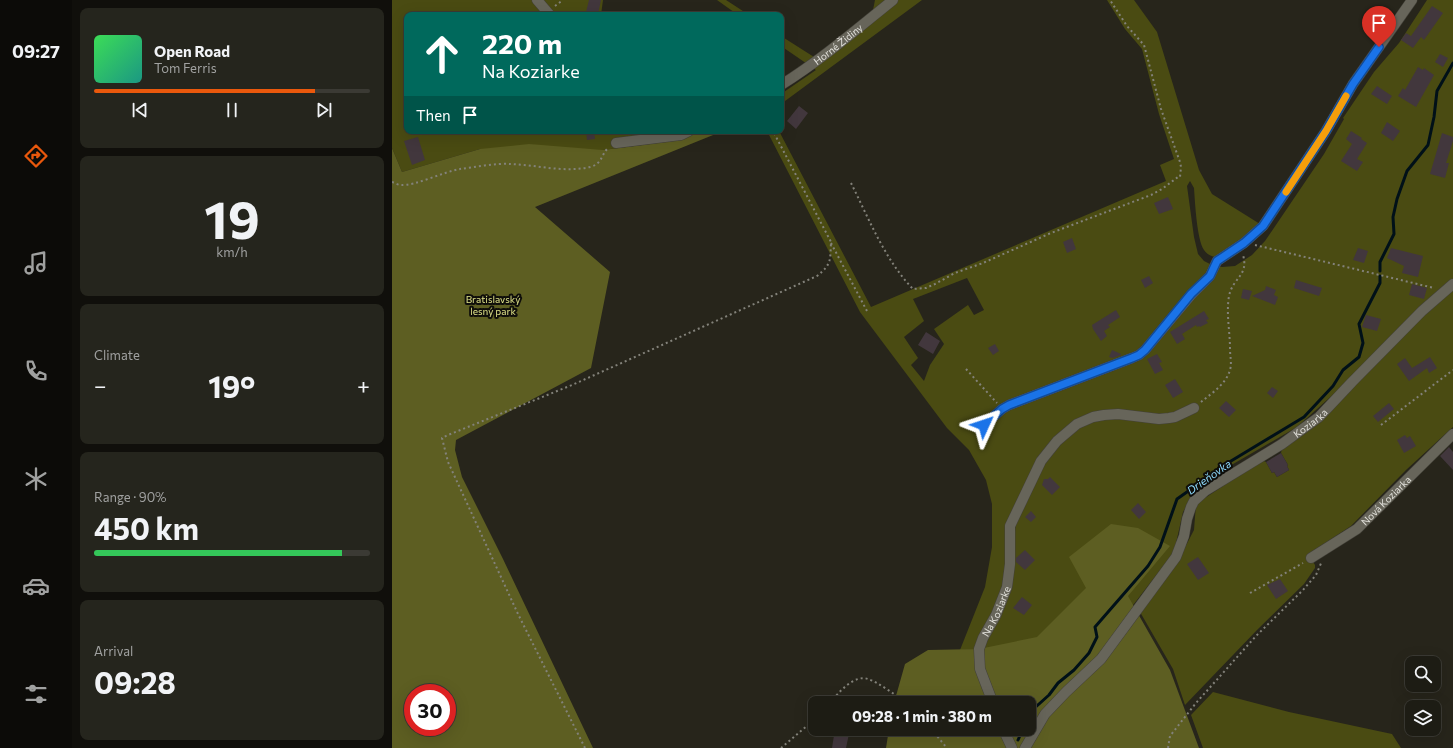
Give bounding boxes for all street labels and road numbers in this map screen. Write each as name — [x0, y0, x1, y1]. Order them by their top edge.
street label: Horné Židiny — [811, 21, 865, 67]
street label: Koziarka — [1291, 406, 1330, 440]
street label: Nová Koziarka — [1358, 473, 1413, 528]
street label: Na Koziarke — [979, 584, 1013, 639]

